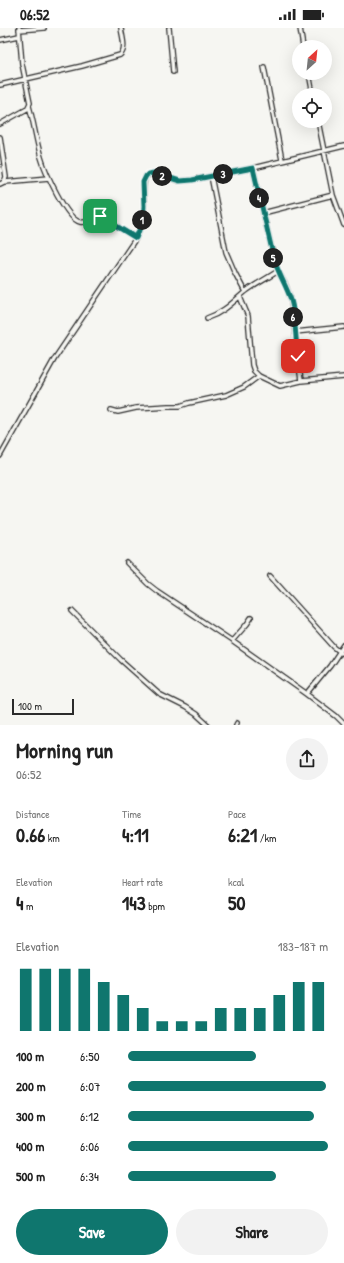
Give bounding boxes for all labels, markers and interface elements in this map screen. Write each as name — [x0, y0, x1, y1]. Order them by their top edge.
text: 06:52 — [20, 4, 50, 25]
north arrow — [292, 40, 332, 80]
map controls — [292, 40, 332, 128]
button: locate — [292, 88, 332, 128]
pin: 3 — [213, 164, 233, 184]
pin: 2 — [152, 166, 172, 186]
text: 3 — [221, 167, 225, 181]
text: 2 — [159, 169, 165, 183]
pin: 4 — [249, 188, 269, 208]
text: 4 — [257, 191, 261, 205]
pin — [83, 199, 117, 233]
icon: arrive — [89, 205, 111, 227]
pin: 1 — [132, 210, 152, 230]
text: 1 — [140, 213, 144, 227]
pin: 5 — [263, 248, 283, 268]
text: 5 — [271, 251, 275, 265]
pin: 6 — [283, 307, 303, 327]
text: 6 — [291, 310, 295, 324]
pin — [281, 339, 315, 373]
icon: check — [287, 345, 309, 367]
scale bar — [12, 697, 74, 716]
text: 100 m — [18, 699, 42, 713]
text: Morning run — [16, 735, 113, 765]
button: share — [286, 738, 328, 780]
text: 06:52 — [16, 765, 42, 783]
text: Distance — [16, 807, 50, 821]
text: Time — [122, 807, 141, 821]
text: Pace — [228, 807, 246, 821]
text: 0.66 — [16, 821, 45, 848]
text: 4:11 — [122, 821, 149, 848]
text: 6:21 — [228, 821, 257, 848]
text: km — [45, 831, 60, 845]
text: /km — [257, 831, 276, 845]
text: Elevation — [16, 875, 53, 889]
text: Heart rate — [122, 875, 163, 889]
text: kcal — [228, 875, 244, 889]
text: 4 — [16, 889, 24, 916]
text: 143 — [122, 889, 146, 916]
text: 50 — [228, 889, 245, 916]
text: m — [24, 899, 34, 913]
text: bpm — [146, 899, 165, 913]
text: Elevation — [16, 937, 59, 955]
text: 183–187 m — [278, 937, 328, 955]
text: 100 m — [16, 1047, 44, 1065]
text: 6:50 — [80, 1047, 100, 1065]
text: 200 m — [16, 1077, 46, 1095]
text: 6:07 — [80, 1077, 100, 1095]
text: 300 m — [16, 1107, 45, 1125]
text: 6:12 — [80, 1107, 99, 1125]
text: 400 m — [16, 1137, 44, 1155]
text: 6:06 — [80, 1137, 99, 1155]
text: 500 m — [16, 1167, 45, 1185]
text: 6:34 — [80, 1167, 99, 1185]
button: Save — [16, 1209, 168, 1255]
button: Share — [176, 1209, 328, 1255]

